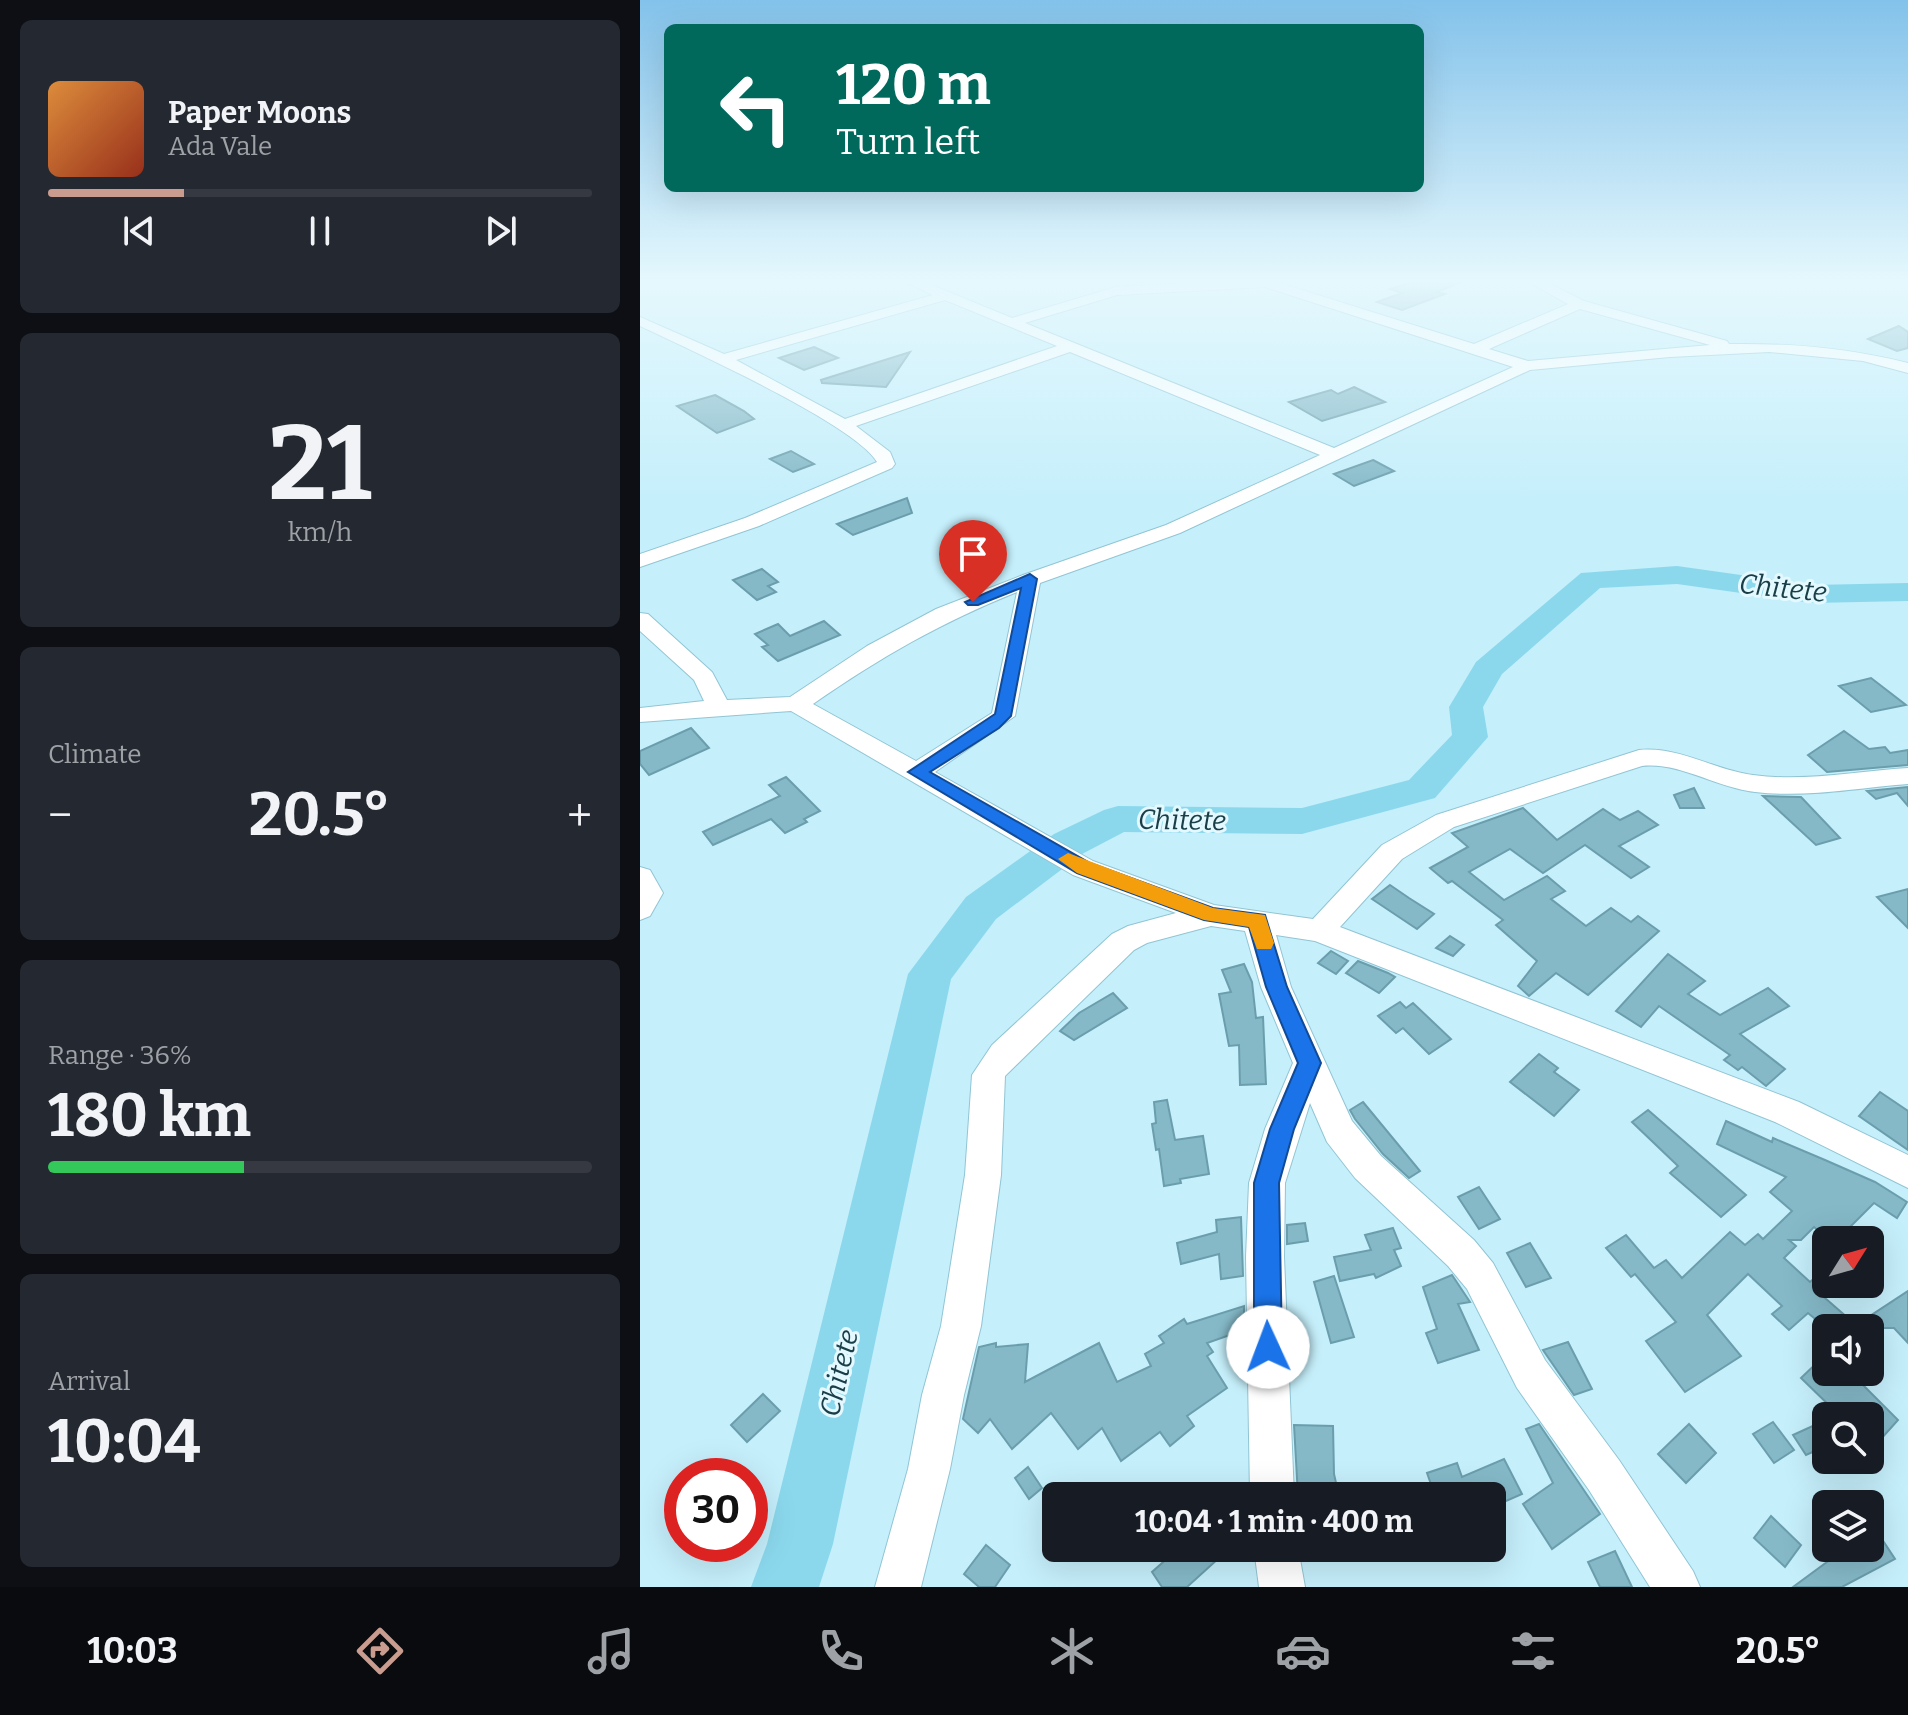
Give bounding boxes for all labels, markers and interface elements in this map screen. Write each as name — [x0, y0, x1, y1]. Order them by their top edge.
text: 120 m — [836, 52, 991, 119]
icon: left — [704, 56, 808, 160]
text: Paper Moons — [168, 95, 351, 131]
text: Turn left — [836, 120, 980, 164]
text: Ada Vale — [168, 131, 272, 162]
icon: previous — [117, 209, 161, 253]
icon: pause — [298, 209, 342, 253]
icon: next — [479, 209, 523, 253]
text: 21 — [268, 402, 372, 527]
text: km/h — [288, 517, 352, 548]
pin — [939, 520, 1007, 602]
icon: arrive — [951, 532, 995, 576]
water label: Chitete — [1737, 567, 1829, 609]
text: Climate — [48, 739, 142, 770]
text: 20.5° — [249, 779, 390, 851]
text: − — [48, 789, 72, 842]
text: + — [567, 789, 592, 842]
water label: Chitete — [1138, 803, 1226, 837]
text: Range · 36% — [48, 1040, 192, 1071]
text: 180 km — [48, 1080, 251, 1152]
north arrow — [1812, 1226, 1884, 1298]
map controls — [1812, 1226, 1884, 1562]
position arrow — [1226, 1305, 1310, 1389]
button: sound — [1812, 1314, 1884, 1386]
water label: Chitete — [813, 1326, 865, 1420]
text: Arrival — [48, 1366, 130, 1397]
button: search — [1812, 1402, 1884, 1474]
text: 10:04 — [48, 1406, 201, 1478]
speed limit sign: 30 — [664, 1458, 768, 1562]
button: layers — [1812, 1490, 1884, 1562]
text: 10:04 · 1 min · 400 m — [1135, 1504, 1413, 1540]
icon: directions — [352, 1623, 408, 1679]
icon: music — [583, 1623, 639, 1679]
icon: phone — [813, 1623, 869, 1679]
icon: climate — [1044, 1623, 1100, 1679]
icon: car — [1275, 1623, 1331, 1679]
icon: filters — [1505, 1623, 1561, 1679]
text: 10:03 — [87, 1629, 178, 1673]
text: 20.5° — [1736, 1629, 1821, 1673]

